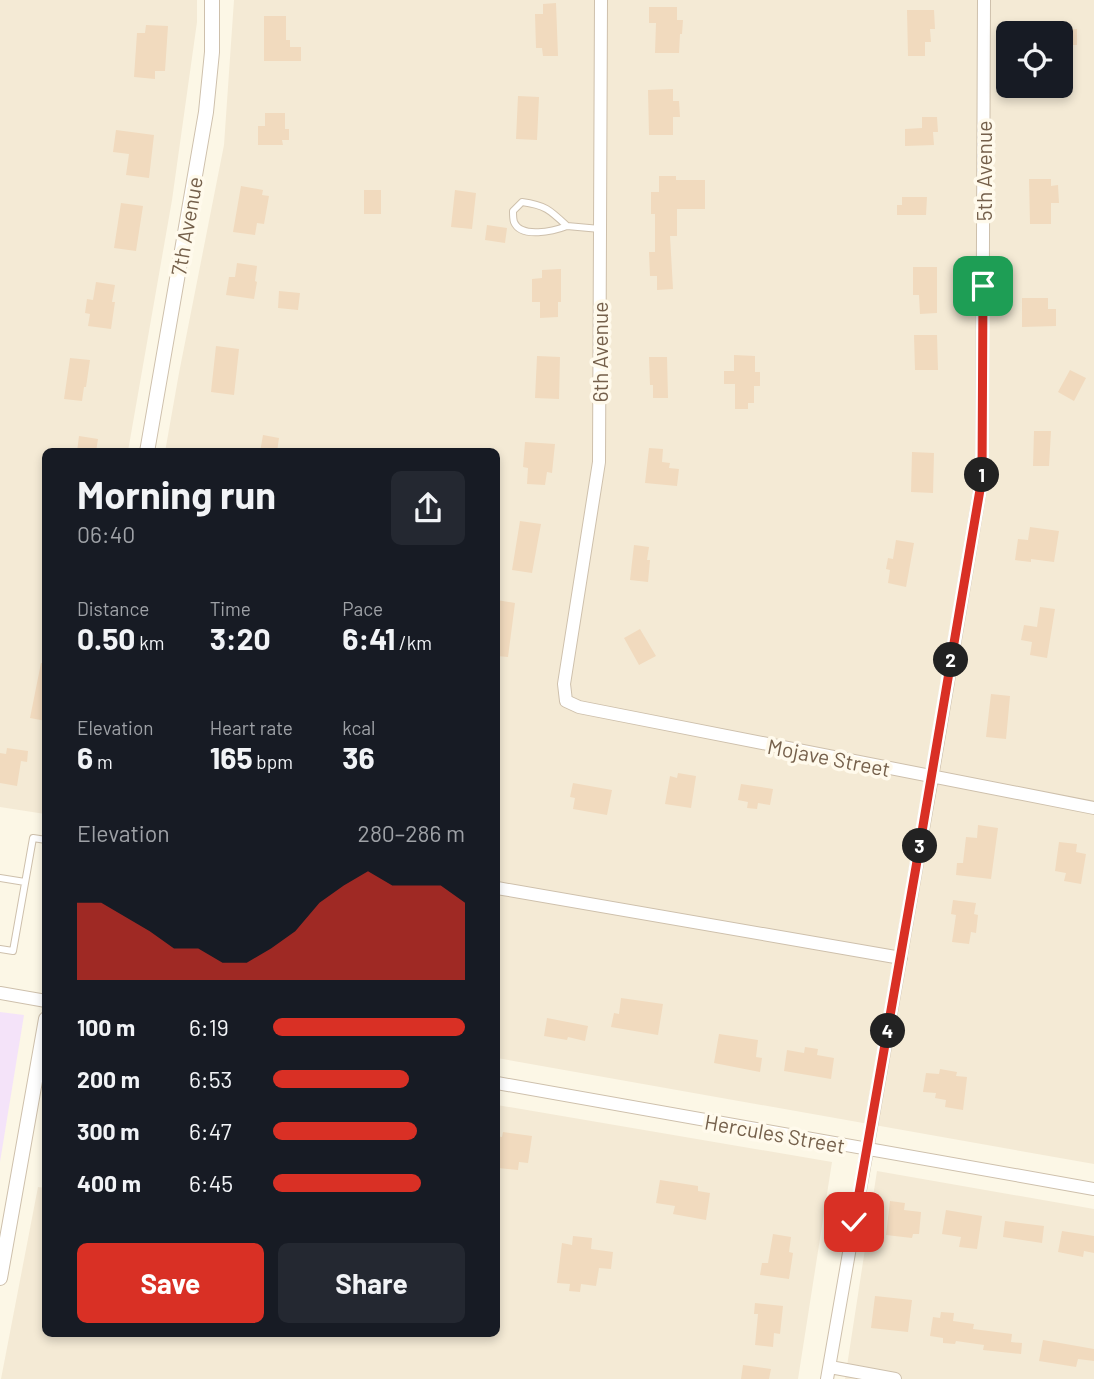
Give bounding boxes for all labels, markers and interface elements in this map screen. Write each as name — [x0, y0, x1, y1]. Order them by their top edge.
map controls — [996, 21, 1073, 98]
button: locate — [996, 21, 1073, 98]
street label: 5th Avenue — [971, 121, 996, 221]
street label: 7th Avenue — [165, 175, 207, 277]
pin — [953, 256, 1013, 316]
icon: arrive — [964, 267, 1002, 305]
street label: 6th Avenue — [587, 302, 612, 402]
pin: 1 — [964, 458, 1000, 492]
text: 1 — [978, 463, 985, 486]
text: Morning run — [77, 471, 276, 517]
button: share — [391, 471, 465, 545]
text: 06:40 — [77, 520, 135, 548]
text: Distance — [77, 597, 149, 620]
text: Time — [210, 597, 251, 620]
text: Pace — [342, 597, 383, 620]
text: 0.50 — [77, 620, 135, 656]
text: 3:20 — [210, 620, 271, 656]
text: 6:41 — [342, 620, 395, 656]
text: km — [135, 631, 165, 654]
text: /km — [395, 631, 432, 654]
pin: 2 — [934, 642, 968, 678]
text: 2 — [945, 648, 956, 671]
text: Elevation — [77, 716, 154, 739]
text: Heart rate — [210, 716, 293, 739]
text: kcal — [342, 716, 375, 739]
street label: Mojave Street — [765, 733, 893, 781]
text: 6 — [77, 739, 93, 775]
text: 165 — [210, 739, 253, 775]
text: 36 — [342, 739, 375, 775]
text: m — [93, 750, 113, 773]
text: bpm — [253, 750, 293, 773]
text: Elevation — [77, 819, 170, 847]
text: 280–286 m — [358, 819, 465, 847]
pin: 3 — [902, 828, 937, 864]
text: 3 — [914, 834, 925, 857]
text: 100 m — [77, 1013, 135, 1041]
text: 6:19 — [189, 1013, 229, 1041]
pin: 4 — [870, 1014, 906, 1048]
text: 4 — [882, 1019, 893, 1042]
text: 200 m — [77, 1065, 140, 1093]
text: 6:53 — [189, 1065, 232, 1093]
street label: Hercules Street — [703, 1108, 847, 1158]
text: 300 m — [77, 1117, 139, 1145]
text: 6:47 — [189, 1117, 232, 1145]
text: 400 m — [77, 1169, 141, 1197]
text: 6:45 — [189, 1169, 233, 1197]
pin — [824, 1192, 884, 1252]
icon: check — [835, 1203, 873, 1241]
button: Save — [77, 1243, 264, 1323]
button: Share — [278, 1243, 465, 1323]

